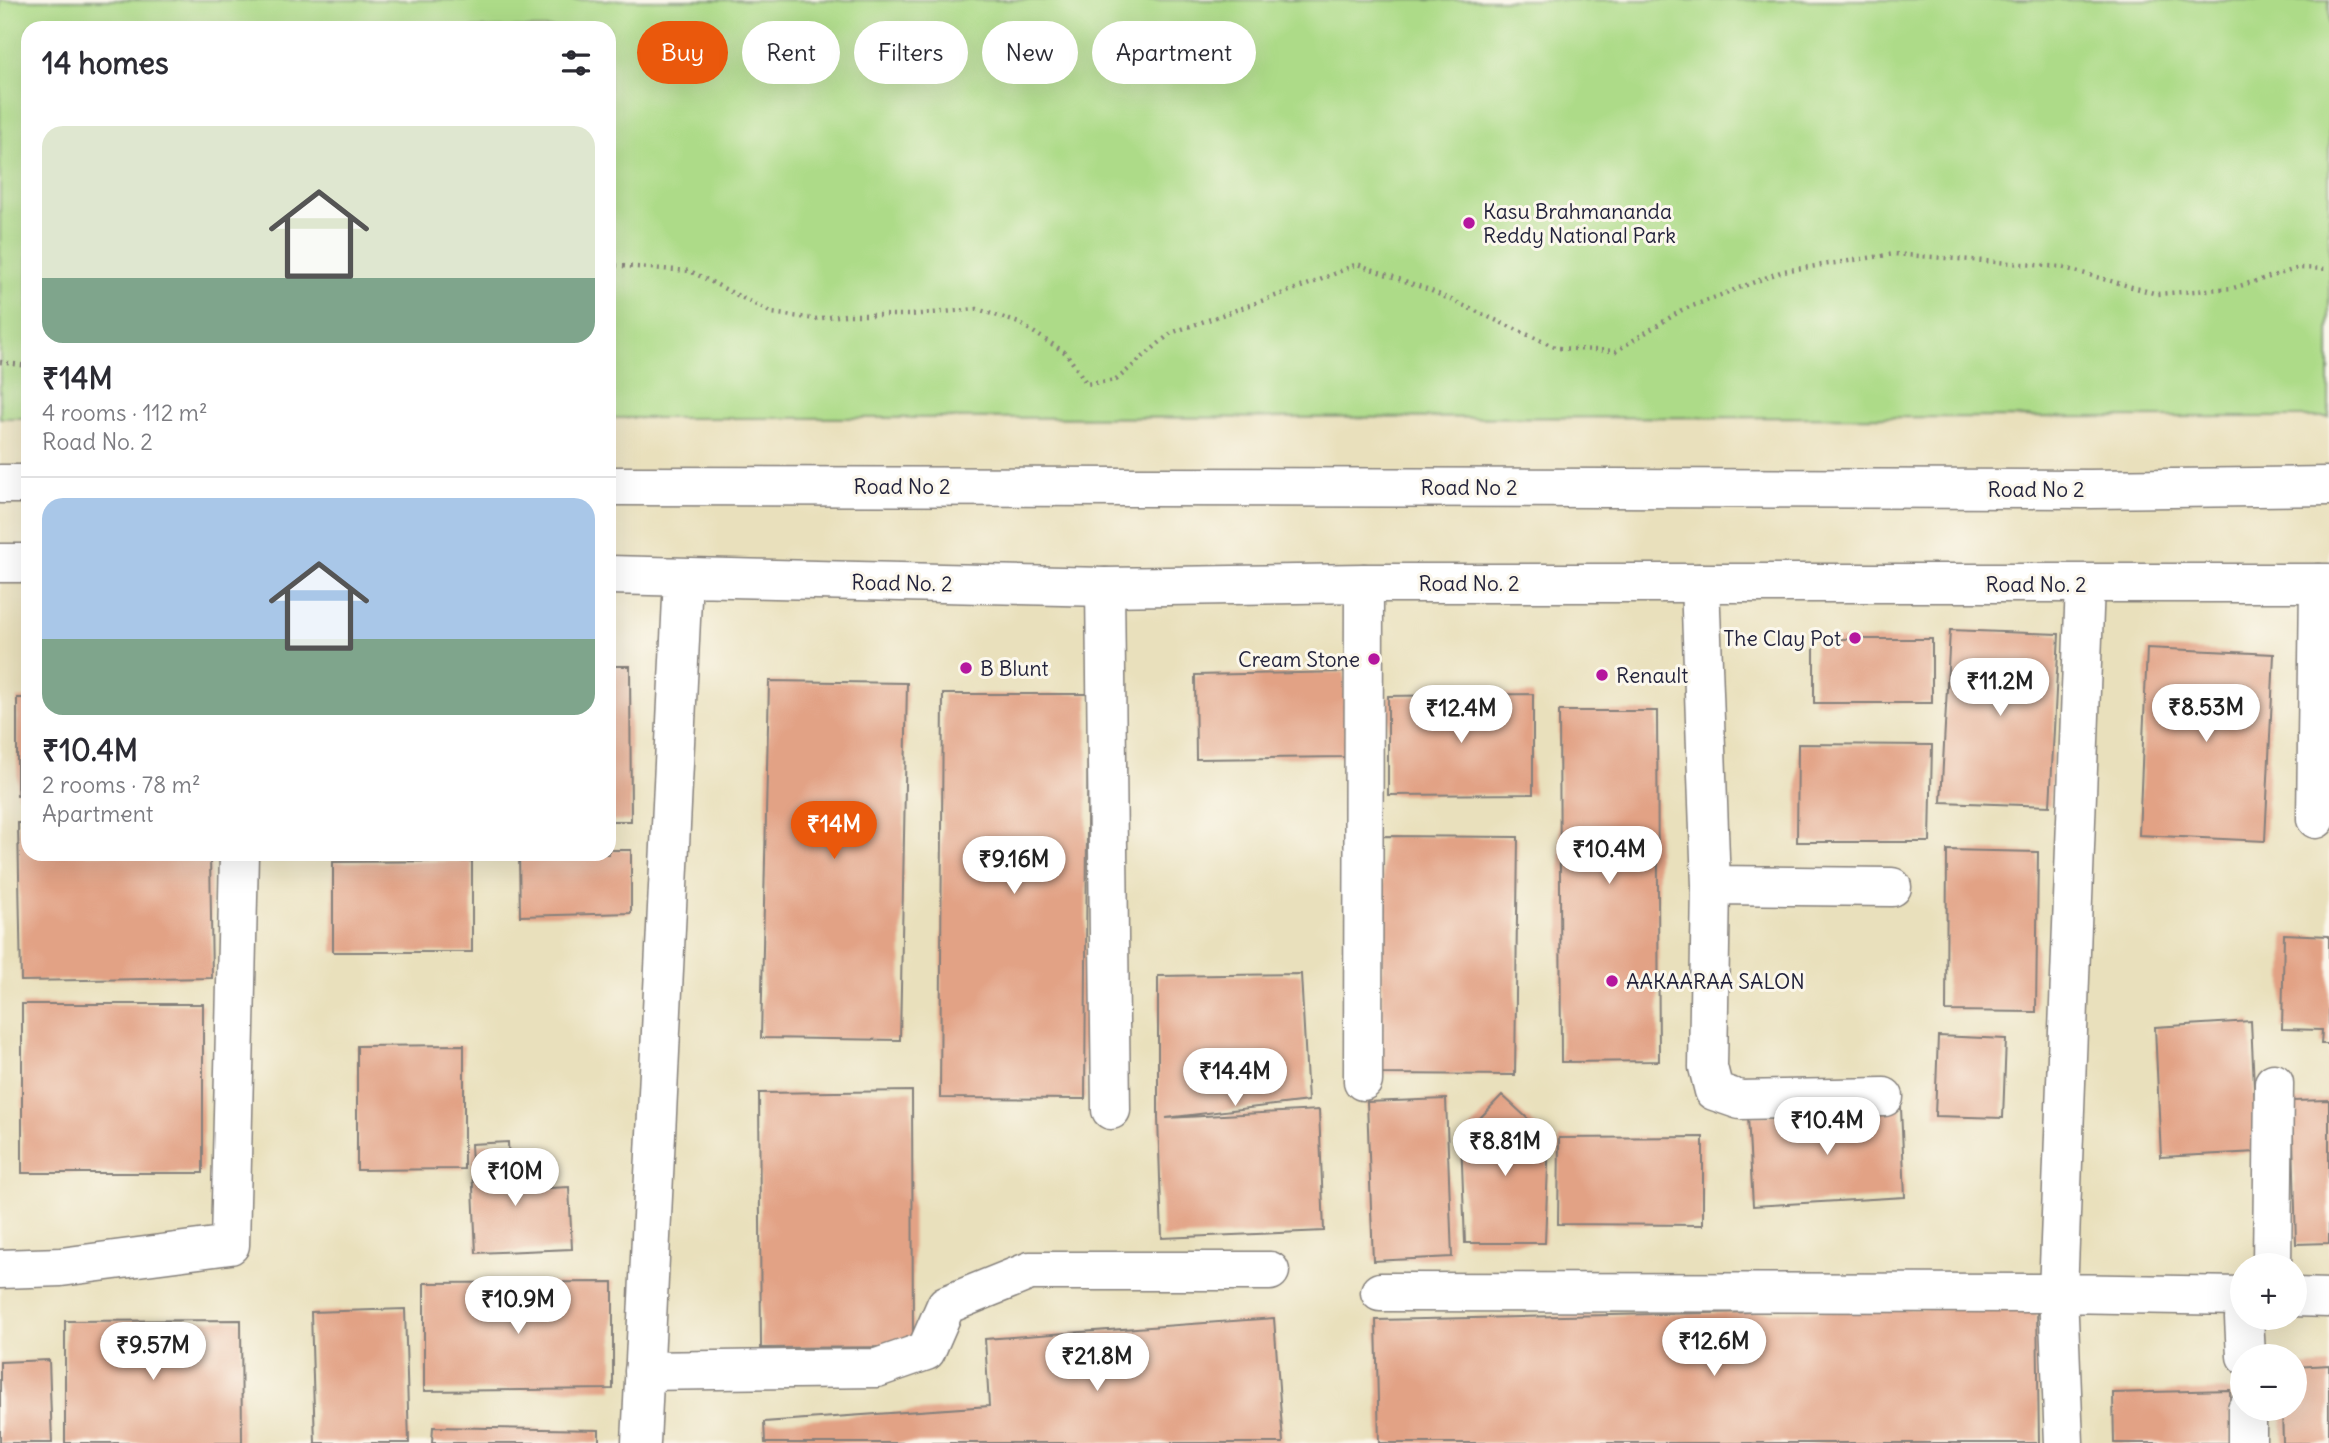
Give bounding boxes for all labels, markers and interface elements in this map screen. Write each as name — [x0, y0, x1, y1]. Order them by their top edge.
chip: Buy — [637, 21, 728, 84]
chip: Rent — [742, 21, 840, 84]
chip: Filters — [854, 21, 968, 84]
chip: New — [982, 21, 1078, 84]
chip: Apartment — [1092, 21, 1256, 84]
text: 14 homes — [42, 44, 169, 82]
icon: filters — [557, 44, 595, 82]
icon: home — [256, 171, 382, 297]
place label: Kasu Brahmananda Reddy National Park — [1483, 198, 1676, 249]
marker: Kasu Brahmananda Reddy National Park — [1461, 215, 1477, 231]
text: ₹14M — [42, 359, 113, 397]
text: 4 rooms · 112 m² — [42, 398, 208, 427]
text: Road No. 2 — [42, 427, 153, 456]
street label: Road No 2 — [854, 473, 950, 500]
street label: Road No 2 — [1421, 474, 1517, 501]
street label: Road No 2 — [1988, 476, 2084, 503]
icon: home — [256, 543, 382, 669]
street label: Road No. 2 — [851, 569, 953, 597]
street label: Road No. 2 — [1418, 570, 1520, 597]
street label: Road No. 2 — [1985, 571, 2087, 598]
place label: The Clay Pot — [1723, 625, 1841, 652]
marker: The Clay Pot — [1847, 630, 1863, 646]
place label: Cream Stone — [1238, 646, 1360, 673]
marker: Cream Stone — [1366, 651, 1382, 667]
place label: B Blunt — [980, 655, 1049, 682]
pin: ₹11.2M — [1943, 658, 2057, 718]
marker: B Blunt — [958, 660, 974, 676]
place label: Renault — [1616, 662, 1688, 689]
text: ₹11.2M — [1966, 666, 2034, 695]
marker: Renault — [1594, 667, 1610, 683]
pin: ₹8.53M — [2149, 684, 2263, 744]
pin: ₹12.4M — [1404, 686, 1518, 745]
text: ₹8.53M — [2168, 692, 2244, 721]
text: ₹12.4M — [1425, 693, 1497, 722]
text: ₹10.4M — [42, 731, 138, 769]
text: 2 rooms · 78 m² — [42, 770, 201, 799]
text: Apartment — [42, 799, 154, 828]
pin: ₹14M — [793, 802, 875, 861]
text: ₹14M — [807, 809, 861, 838]
pin: ₹10.4M — [1552, 826, 1666, 886]
text: ₹10.4M — [1572, 834, 1646, 863]
pin: ₹9.16M — [957, 836, 1071, 896]
text: ₹9.16M — [979, 844, 1049, 873]
place label: AAKAARAA SALON — [1626, 968, 1805, 995]
marker: AAKAARAA SALON — [1604, 973, 1620, 989]
pin: ₹14.4M — [1178, 1048, 1292, 1108]
text: ₹14.4M — [1199, 1056, 1271, 1085]
pin: ₹10.4M — [1770, 1098, 1884, 1157]
text: ₹10.4M — [1790, 1105, 1864, 1134]
pin: ₹8.81M — [1448, 1118, 1562, 1178]
text: ₹8.81M — [1469, 1126, 1541, 1155]
pin: ₹10M — [474, 1148, 556, 1208]
text: ₹10M — [487, 1156, 543, 1185]
map controls — [2230, 1253, 2307, 1421]
button: + — [2230, 1253, 2307, 1330]
pin: ₹10.9M — [461, 1276, 575, 1336]
text: ₹10.9M — [481, 1284, 555, 1313]
pin: ₹12.6M — [1657, 1318, 1771, 1378]
pin: ₹9.57M — [96, 1322, 210, 1382]
text: ₹12.6M — [1678, 1326, 1750, 1355]
text: ₹9.57M — [116, 1330, 190, 1359]
pin: ₹21.8M — [1040, 1334, 1154, 1393]
text: ₹21.8M — [1061, 1341, 1133, 1370]
button: − — [2230, 1344, 2307, 1421]

